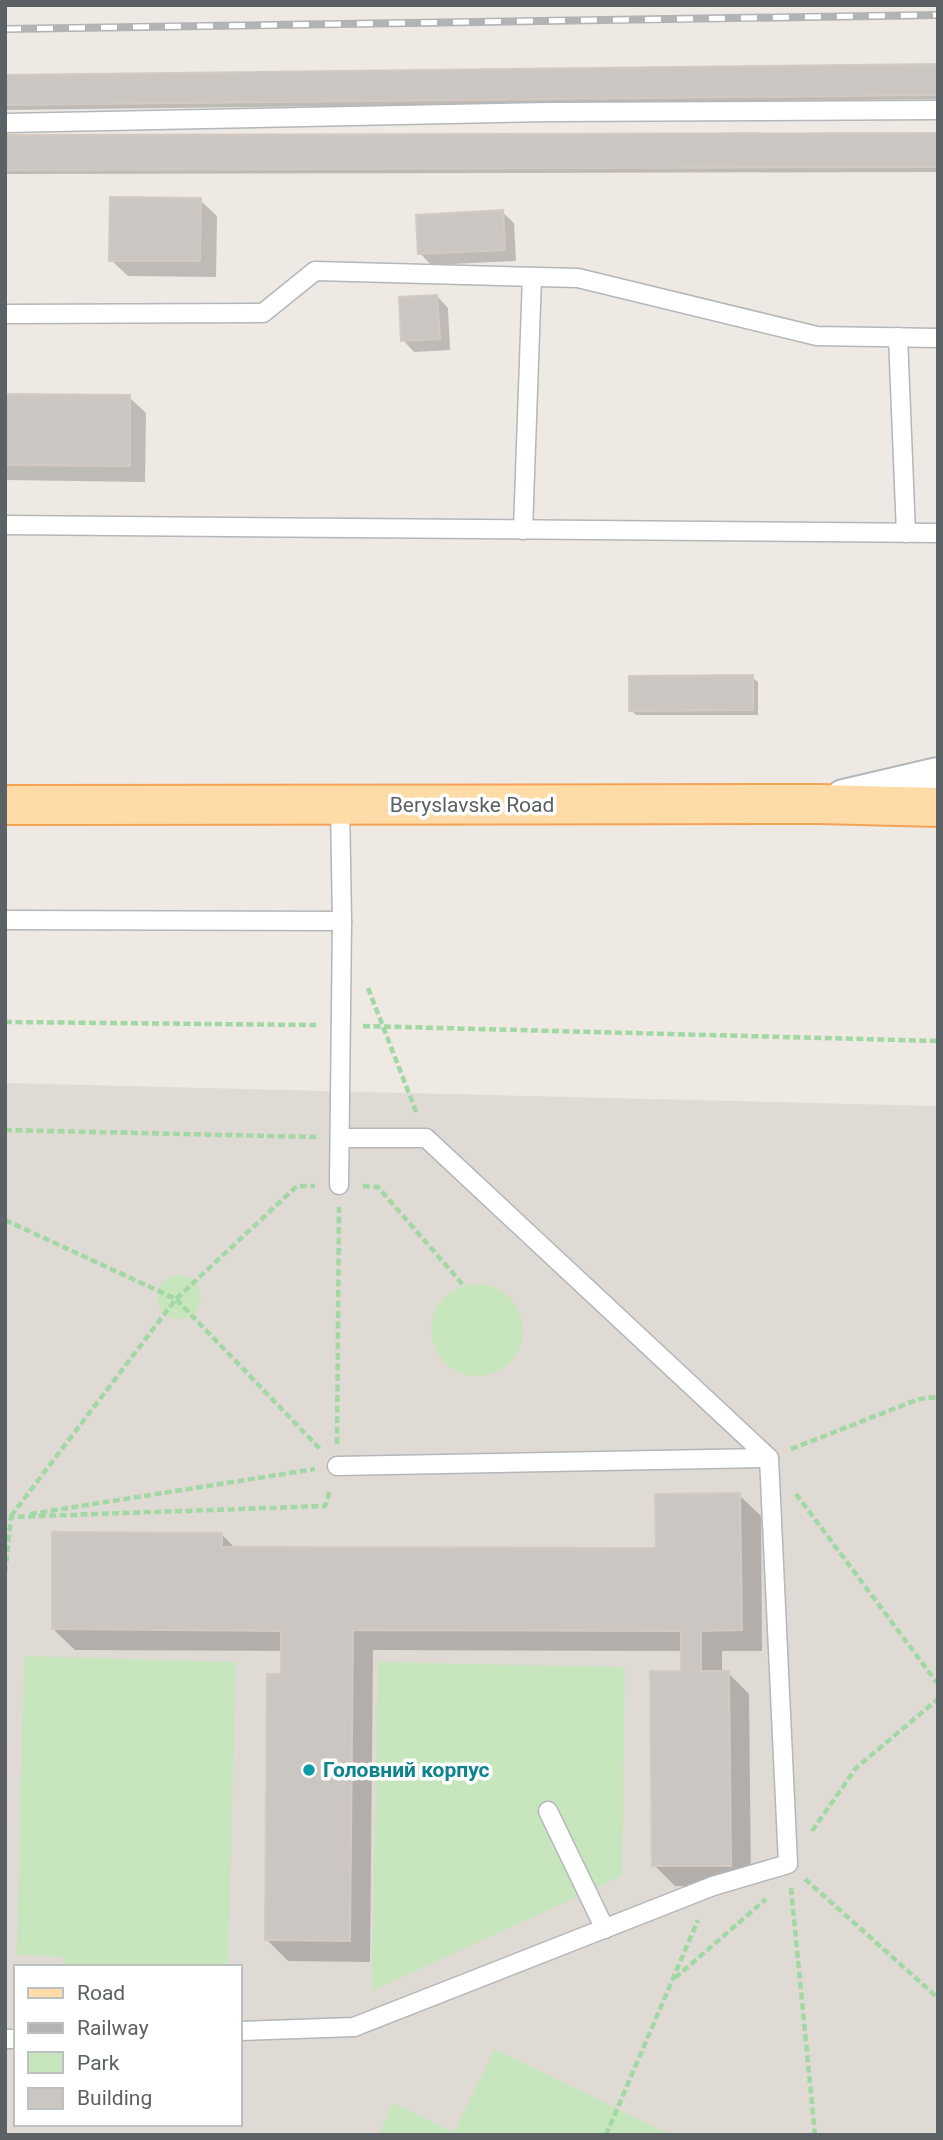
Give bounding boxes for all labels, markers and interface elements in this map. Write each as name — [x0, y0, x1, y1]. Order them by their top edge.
street label: Beryslavske Road — [390, 793, 554, 817]
place label: Головний корпус — [323, 1758, 490, 1782]
marker: Головний корпус — [301, 1762, 317, 1778]
legend — [14, 1965, 242, 2126]
text: Road — [77, 1981, 125, 2005]
text: Railway — [77, 2016, 149, 2040]
text: Park — [77, 2051, 120, 2075]
text: Building — [77, 2086, 152, 2110]

